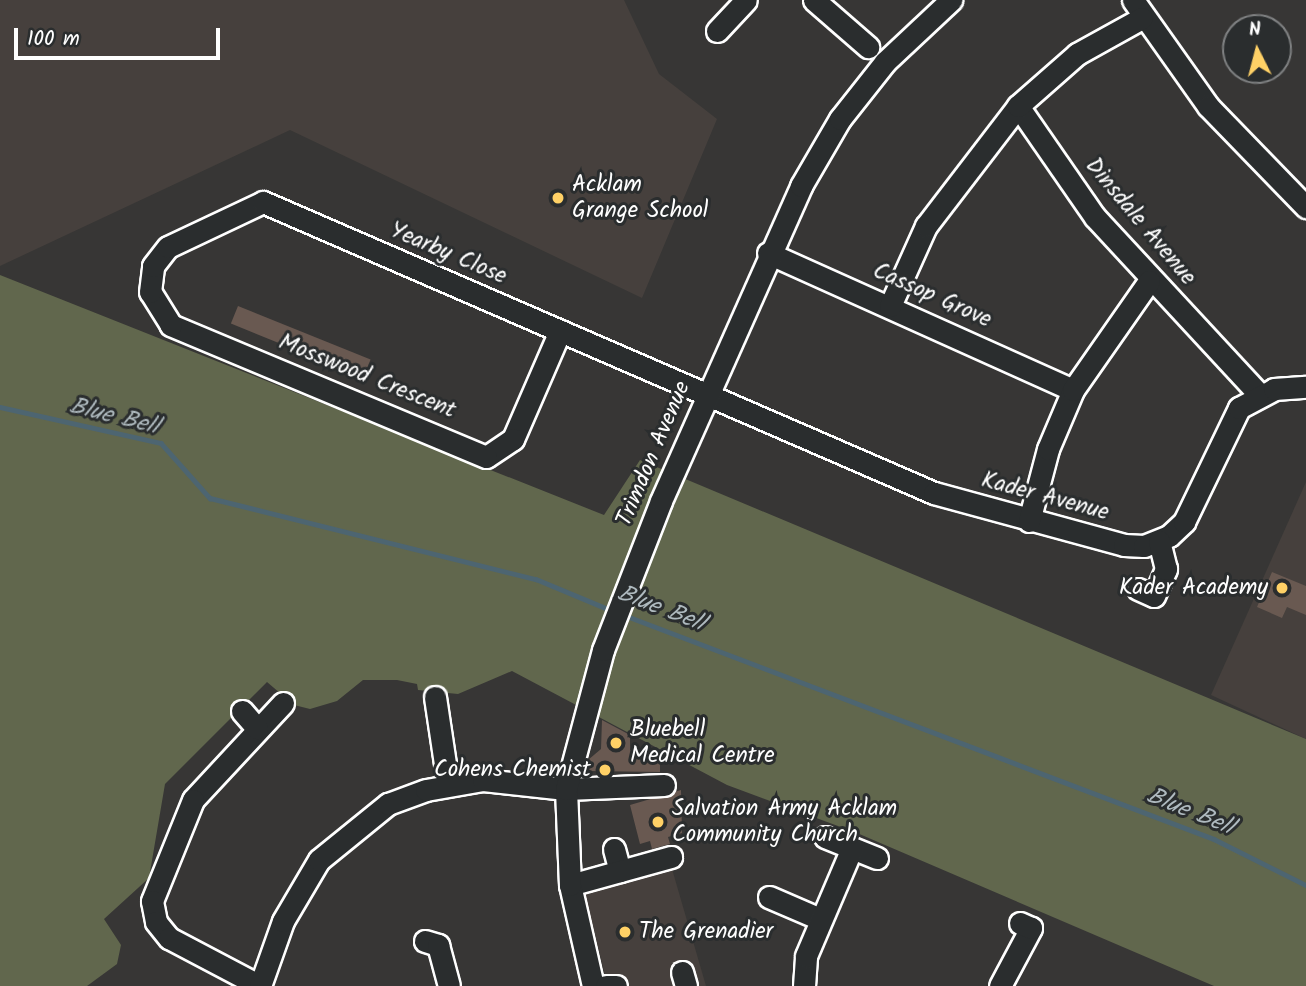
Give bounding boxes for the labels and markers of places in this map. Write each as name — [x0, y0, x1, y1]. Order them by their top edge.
place label: Acklam Grange School — [572, 171, 708, 225]
marker: Acklam Grange School — [550, 190, 566, 206]
place label: Kader Academy — [1119, 574, 1268, 602]
marker: Kader Academy — [1274, 580, 1290, 596]
place label: Bluebell Medical Centre — [630, 716, 775, 770]
marker: Bluebell Medical Centre — [608, 735, 624, 751]
place label: Cohens Chemist — [434, 756, 591, 784]
marker: Cohens Chemist — [597, 762, 613, 778]
place label: Salvation Army Acklam Community Church — [672, 795, 897, 849]
marker: Salvation Army Acklam Community Church — [650, 814, 666, 830]
place label: The Grenadier — [639, 918, 773, 946]
marker: The Grenadier — [617, 924, 633, 940]

